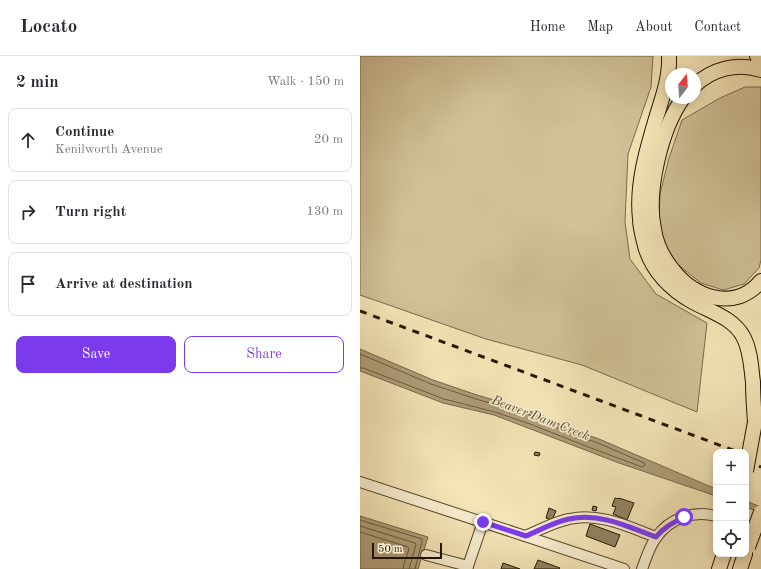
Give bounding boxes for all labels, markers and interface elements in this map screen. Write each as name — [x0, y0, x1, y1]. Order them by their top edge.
text: Locato — [20, 18, 77, 37]
text: Home — [530, 20, 565, 34]
text: Map — [587, 20, 613, 34]
text: About — [635, 20, 672, 34]
text: Contact — [694, 20, 741, 34]
north arrow — [665, 68, 701, 104]
text: 2 min — [16, 74, 59, 91]
text: Walk · 150 m — [267, 75, 344, 88]
text: Continue — [55, 125, 114, 140]
icon: ahead — [17, 129, 39, 151]
text: 20 m — [314, 133, 343, 146]
text: Kenilworth Avenue — [55, 143, 163, 156]
icon: right — [17, 201, 39, 223]
text: Turn right — [55, 205, 126, 220]
text: 130 m — [306, 205, 343, 218]
icon: arrive — [17, 273, 39, 295]
text: Arrive at destination — [55, 277, 193, 292]
button: Save — [16, 336, 176, 373]
button: Share — [184, 336, 344, 373]
water label: Beaver Dam Creek — [489, 393, 591, 443]
map controls — [713, 449, 749, 557]
button: + — [713, 449, 749, 485]
button: − — [713, 485, 749, 521]
route start — [675, 508, 693, 526]
route end — [474, 513, 492, 531]
button: locate — [713, 521, 749, 557]
scale bar — [372, 541, 442, 560]
text: 50 m — [378, 544, 403, 555]

